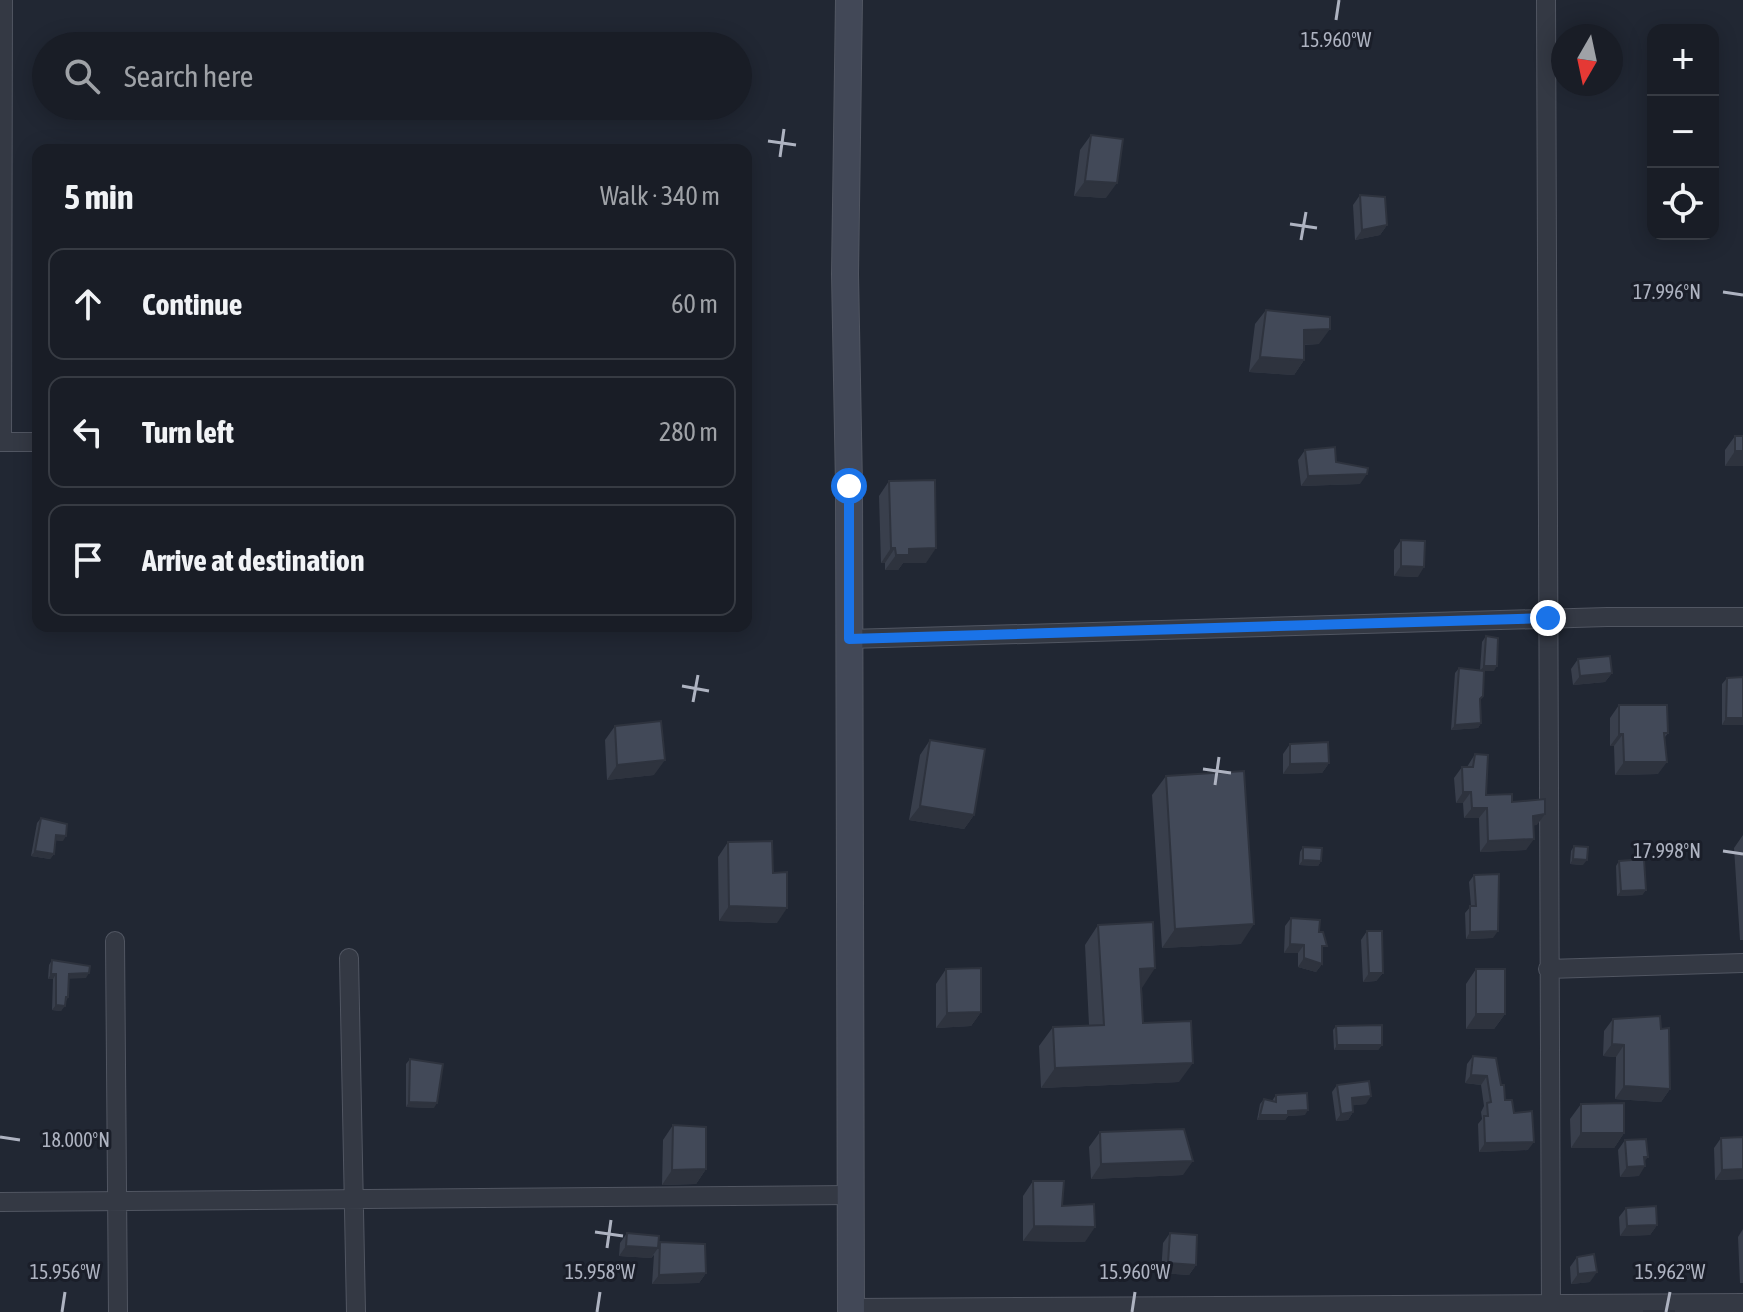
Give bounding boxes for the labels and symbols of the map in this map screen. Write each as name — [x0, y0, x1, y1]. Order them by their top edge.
north arrow — [1551, 24, 1623, 96]
text: 15.960°W — [1301, 28, 1372, 51]
text: 17.996°N — [1633, 280, 1701, 303]
route start — [831, 468, 867, 504]
route end — [1530, 600, 1566, 636]
text: 17.998°N — [1633, 839, 1701, 862]
text: 18.000°N — [42, 1128, 110, 1151]
text: 15.956°W — [30, 1260, 101, 1283]
text: 15.958°W — [565, 1260, 636, 1283]
text: 15.960°W — [1100, 1260, 1171, 1283]
text: 15.962°W — [1635, 1260, 1706, 1283]

